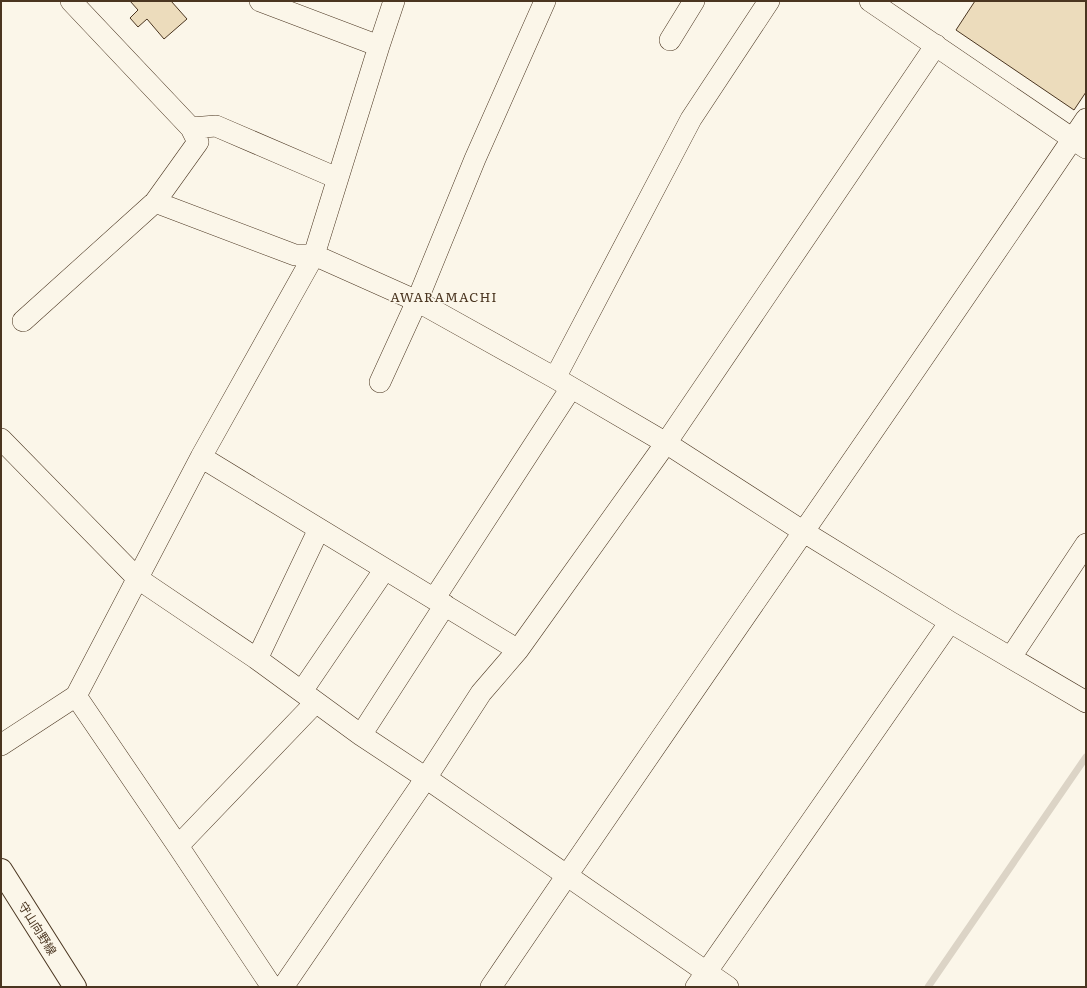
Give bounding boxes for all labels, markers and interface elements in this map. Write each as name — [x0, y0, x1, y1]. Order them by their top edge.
district label: AWARAMACHI — [390, 287, 498, 306]
street label: 守山向野線 — [14, 898, 62, 958]

